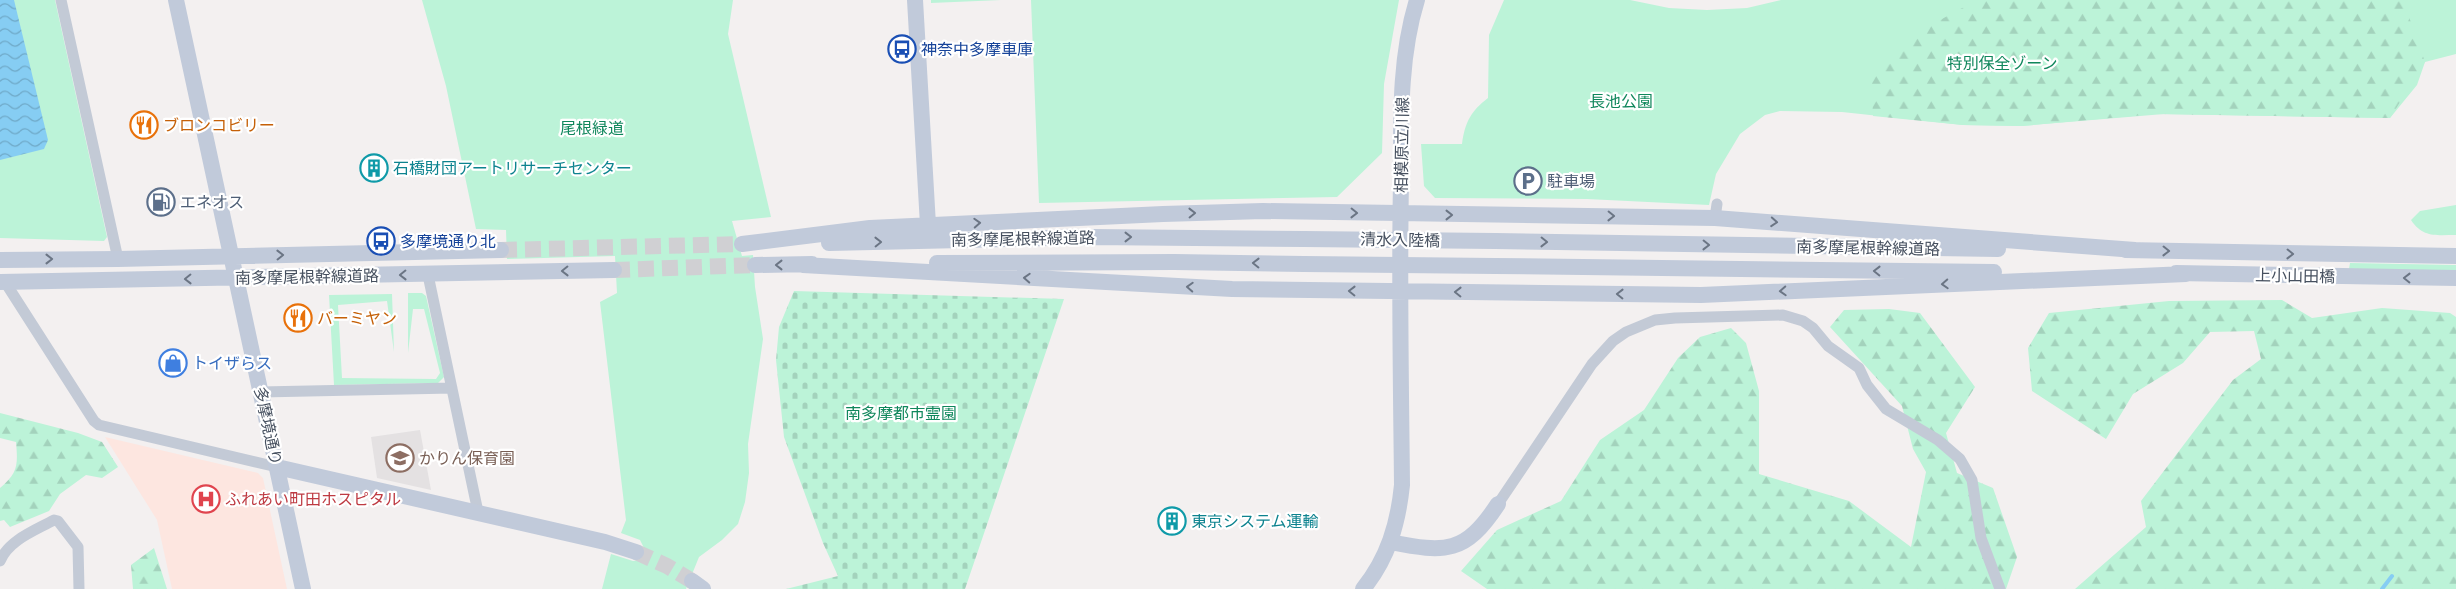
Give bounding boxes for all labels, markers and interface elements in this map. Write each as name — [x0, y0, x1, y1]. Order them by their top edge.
bus stop icon: 神奈中多摩車庫 — [887, 34, 917, 64]
place label: 神奈中多摩車庫 — [921, 39, 1033, 60]
park label: 特別保全ゾーン — [1946, 53, 2058, 74]
park label: 長池公園 — [1589, 91, 1653, 112]
street label: 相模原立川線 — [1391, 97, 1413, 193]
restaurant icon: ブロンコビリー — [129, 110, 159, 140]
place label: ブロンコビリー — [163, 115, 275, 136]
park label: 尾根緑道 — [560, 118, 624, 139]
building icon: 石橋財団アートリサーチセンター — [359, 153, 389, 183]
place label: 石橋財団アートリサーチセンター — [393, 158, 632, 179]
parking icon: 駐車場 — [1513, 166, 1543, 196]
place label: 駐車場 — [1547, 171, 1595, 192]
fuel station icon: エネオス — [146, 187, 176, 217]
place label: エネオス — [180, 192, 244, 213]
one-way arrow — [1188, 208, 1196, 218]
one-way arrow — [1350, 208, 1358, 219]
one-way arrow — [1446, 210, 1453, 220]
one-way arrow — [1608, 211, 1616, 221]
one-way arrow — [973, 217, 981, 228]
one-way arrow — [1770, 217, 1778, 228]
bus stop icon: 多摩境通り北 — [366, 226, 396, 256]
street label: 南多摩尾根幹線道路 — [951, 227, 1095, 251]
street label: 清水入陸橋 — [1360, 229, 1440, 251]
place label: 多摩境通り北 — [400, 231, 496, 252]
one-way arrow — [1124, 232, 1132, 242]
street label: 南多摩尾根幹線道路 — [1796, 236, 1940, 260]
one-way arrow — [874, 237, 882, 247]
one-way arrow — [1540, 237, 1548, 247]
one-way arrow — [1703, 239, 1711, 250]
one-way arrow — [2163, 246, 2171, 256]
one-way arrow — [2287, 249, 2295, 259]
one-way arrow — [277, 250, 285, 260]
one-way arrow — [45, 254, 53, 264]
one-way arrow — [1251, 258, 1259, 268]
one-way arrow — [775, 260, 782, 270]
street label: 南多摩尾根幹線道路 — [235, 265, 379, 289]
street label: 上小山田橋 — [2255, 265, 2335, 287]
one-way arrow — [561, 266, 569, 277]
one-way arrow — [1873, 266, 1880, 276]
one-way arrow — [398, 270, 406, 280]
one-way arrow — [1023, 273, 1031, 284]
one-way arrow — [2403, 273, 2411, 283]
one-way arrow — [184, 274, 192, 285]
one-way arrow — [1941, 279, 1949, 290]
one-way arrow — [1185, 281, 1193, 292]
one-way arrow — [1348, 286, 1356, 296]
one-way arrow — [1779, 286, 1787, 297]
one-way arrow — [1454, 287, 1462, 297]
one-way arrow — [1616, 289, 1624, 299]
restaurant icon: バーミヤン — [283, 303, 313, 333]
place label: バーミヤン — [317, 308, 397, 329]
shop icon: トイザらス — [158, 348, 188, 378]
place label: トイザらス — [192, 353, 272, 374]
street label: 多摩境通り — [249, 385, 287, 467]
park label: 南多摩都市霊園 — [845, 403, 957, 424]
school or university icon: かりん保育園 — [385, 443, 415, 473]
place label: かりん保育園 — [419, 448, 515, 469]
hospital icon: ふれあい町田ホスピタル — [191, 484, 221, 514]
place label: ふれあい町田ホスピタル — [225, 489, 401, 510]
building icon: 東京システム運輸 — [1157, 506, 1187, 536]
place label: 東京システム運輸 — [1191, 511, 1319, 532]

